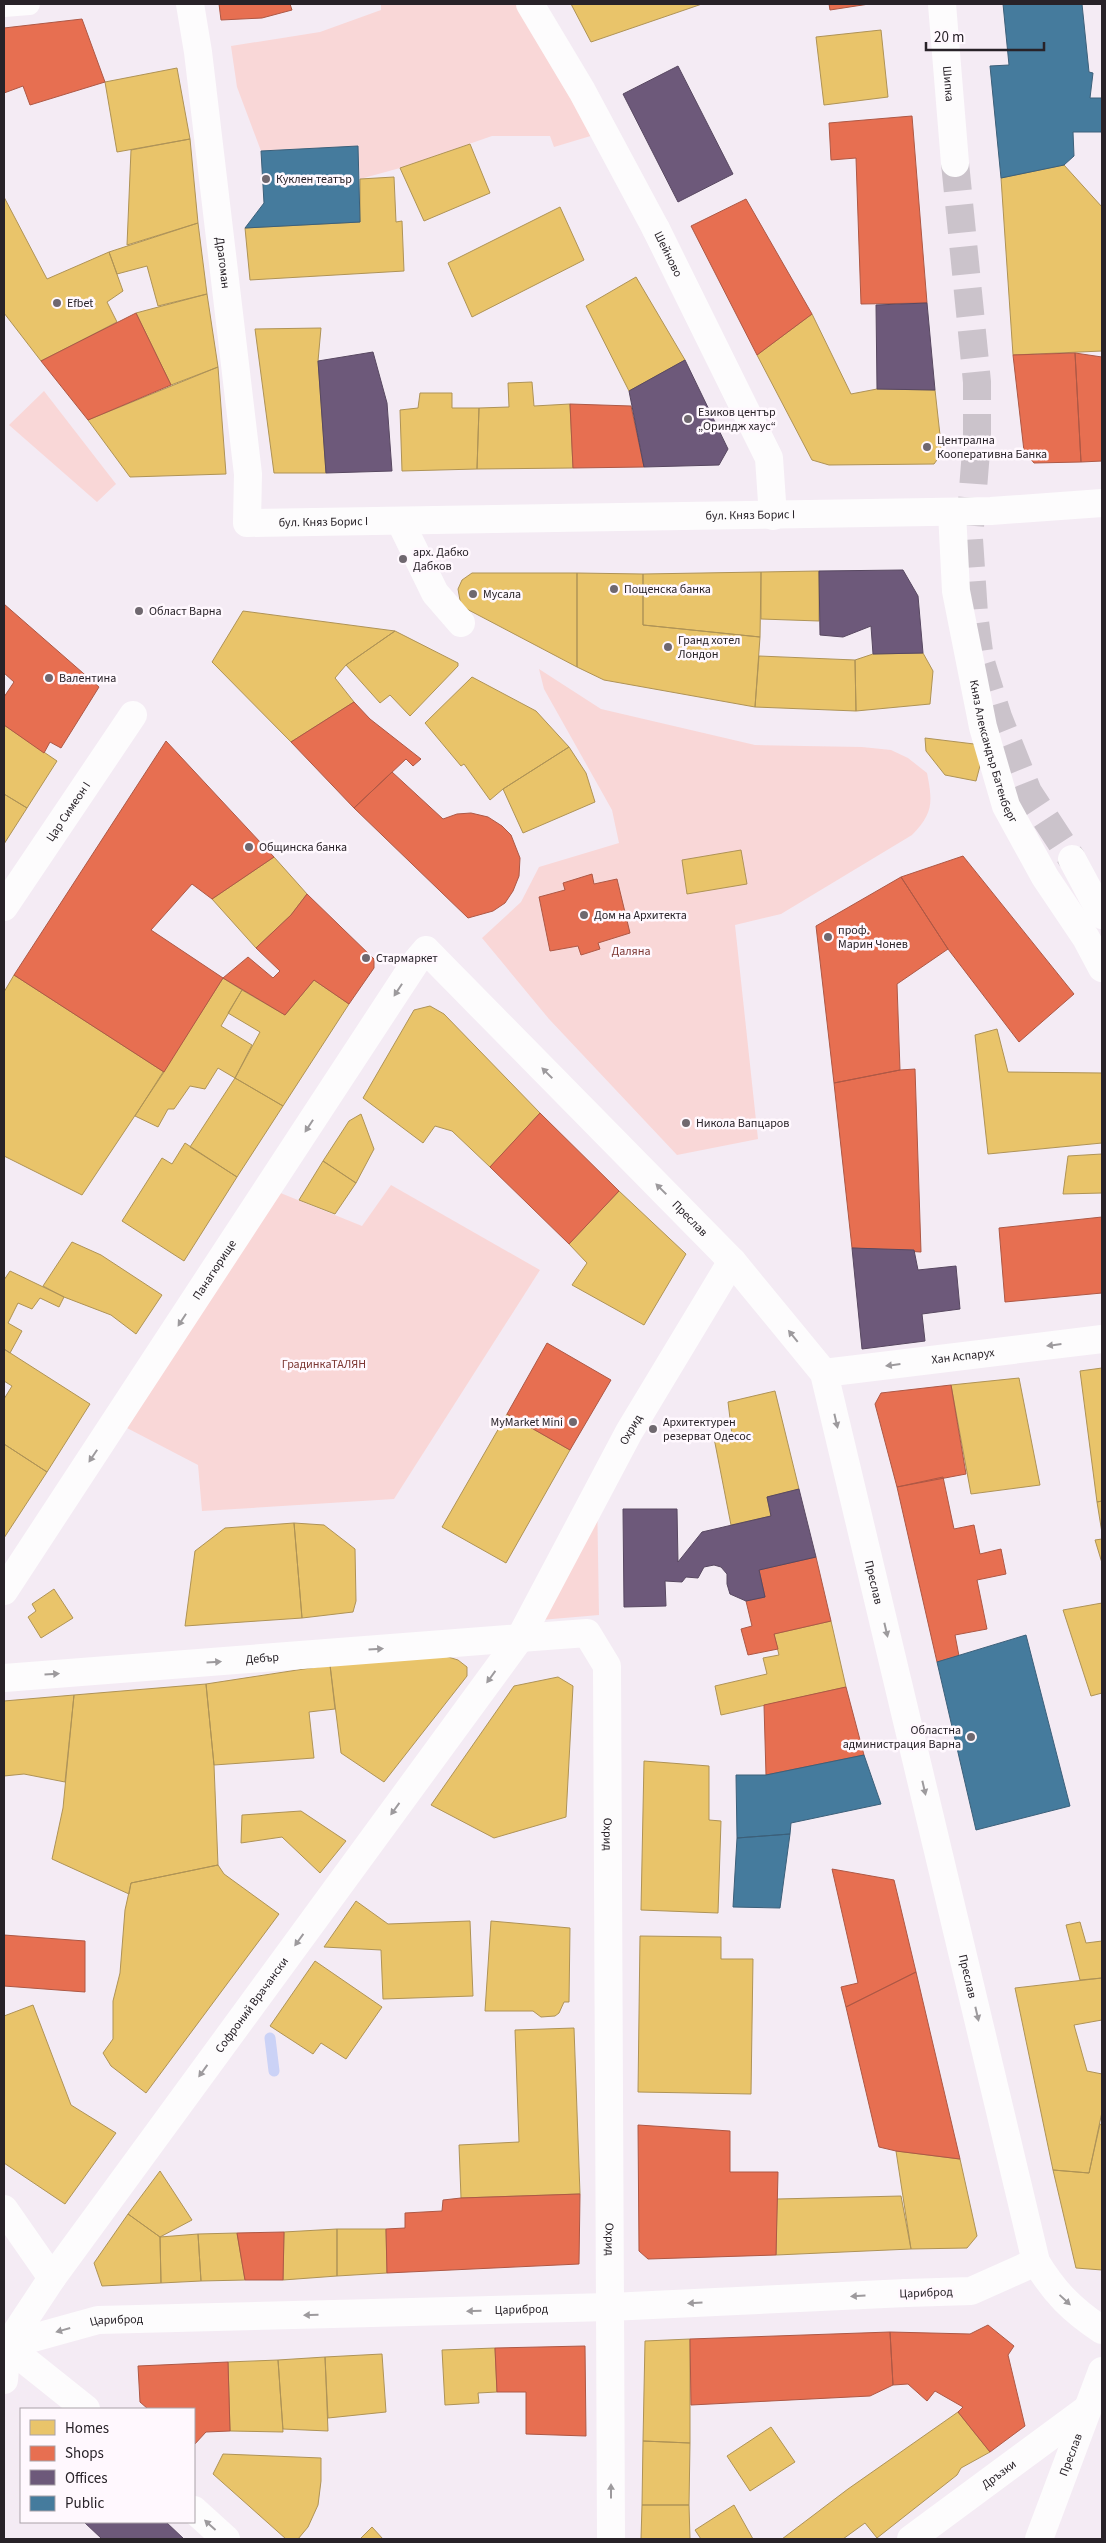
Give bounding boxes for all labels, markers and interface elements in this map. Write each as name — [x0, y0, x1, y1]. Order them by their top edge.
scale bar — [926, 20, 1044, 52]
text: 20 m — [934, 27, 964, 48]
street label: Шипка — [939, 65, 958, 102]
place label: Куклен театър — [276, 171, 352, 188]
marker: Куклен театър — [260, 173, 272, 185]
street label: Шейново — [650, 228, 687, 280]
street label: Драгоман — [211, 236, 234, 290]
place label: Efbet — [67, 295, 93, 312]
marker: Efbet — [51, 297, 63, 309]
place label: Езиков център „Ориндж хаус“ — [698, 404, 776, 435]
marker: Езиков център „Ориндж хаус“ — [682, 413, 694, 425]
place label: Централна Кооперативна Банка — [937, 432, 1047, 463]
marker: Централна Кооперативна Банка — [921, 441, 933, 453]
street label: бул. Княз Борис I — [705, 506, 795, 524]
street label: бул. Княз Борис I — [278, 513, 368, 531]
place label: арх. Дабко Дабков — [413, 544, 469, 575]
marker: арх. Дабко Дабков — [397, 553, 409, 565]
place label: Пощенска банка — [624, 581, 711, 598]
marker: Пощенска банка — [608, 583, 620, 595]
place label: Мусала — [483, 586, 521, 603]
marker: Мусала — [467, 588, 479, 600]
place label: Област Варна — [149, 603, 222, 620]
marker: Област Варна — [133, 605, 145, 617]
place label: Гранд хотел Лондон — [678, 632, 740, 663]
marker: Гранд хотел Лондон — [662, 641, 674, 653]
place label: Валентина — [59, 670, 116, 687]
marker: Валентина — [43, 672, 55, 684]
street label: Княз Александър Батенберг — [965, 678, 1022, 826]
street label: Цар Симеон I — [42, 778, 94, 845]
place label: Общинска банка — [259, 839, 347, 856]
marker: Общинска банка — [243, 841, 255, 853]
place label: Дом на Архитекта — [594, 907, 687, 924]
marker: Дом на Архитекта — [578, 909, 590, 921]
place label: проф. Марин Чонев — [838, 922, 908, 953]
marker: проф. Марин Чонев — [822, 931, 834, 943]
park label: Даляна — [611, 943, 651, 960]
place label: Стармаркет — [376, 950, 438, 967]
marker: Стармаркет — [360, 952, 372, 964]
one-way arrow — [393, 983, 403, 996]
one-way arrow — [541, 1068, 553, 1080]
place label: Никола Вапцаров — [696, 1115, 789, 1132]
marker: Никола Вапцаров — [680, 1117, 692, 1129]
one-way arrow — [304, 1119, 314, 1132]
one-way arrow — [655, 1183, 667, 1195]
street label: Преслав — [668, 1196, 712, 1240]
street label: Панагюрище — [188, 1236, 240, 1303]
one-way arrow — [177, 1314, 187, 1327]
one-way arrow — [788, 1330, 799, 1343]
one-way arrow — [1046, 1341, 1062, 1349]
street label: Хан Аспарух — [930, 1344, 996, 1368]
park label: ГрадинкаТАЛЯН — [282, 1356, 366, 1373]
one-way arrow — [884, 1361, 900, 1369]
street label: Охрид — [615, 1410, 647, 1448]
one-way arrow — [832, 1413, 840, 1428]
place label: MyMarket Mini — [491, 1414, 563, 1431]
place label: Архитектурен резерват Одесос — [663, 1414, 752, 1445]
marker: MyMarket Mini — [567, 1416, 579, 1428]
marker: Архитектурен резерват Одесос — [647, 1423, 659, 1435]
one-way arrow — [88, 1449, 98, 1463]
street label: Преслав — [860, 1559, 887, 1606]
one-way arrow — [882, 1622, 890, 1637]
one-way arrow — [369, 1645, 385, 1653]
street label: Дебър — [245, 1648, 280, 1668]
one-way arrow — [207, 1657, 223, 1665]
one-way arrow — [45, 1670, 61, 1678]
one-way arrow — [486, 1670, 496, 1684]
place label: Областна администрация Варна — [843, 1722, 961, 1753]
marker: Областна администрация Варна — [965, 1731, 977, 1743]
one-way arrow — [920, 1780, 928, 1796]
one-way arrow — [390, 1802, 400, 1816]
street label: Охрид — [599, 1818, 616, 1851]
one-way arrow — [294, 1933, 304, 1947]
street label: Преслав — [954, 1953, 981, 2000]
street label: Софроний Врачански — [211, 1954, 292, 2056]
one-way arrow — [974, 2007, 982, 2022]
one-way arrow — [198, 2064, 209, 2077]
street label: Охрид — [601, 2223, 618, 2256]
street label: Цариброд — [899, 2284, 954, 2302]
one-way arrow — [849, 2292, 865, 2300]
one-way arrow — [1058, 2294, 1070, 2306]
street label: Цариброд — [494, 2300, 549, 2318]
one-way arrow — [687, 2300, 703, 2308]
one-way arrow — [466, 2307, 482, 2315]
street label: Цариброд — [88, 2310, 144, 2330]
one-way arrow — [303, 2311, 319, 2319]
one-way arrow — [55, 2326, 70, 2334]
legend — [20, 2408, 195, 2523]
text: Homes — [65, 2418, 109, 2439]
street label: Преслав — [1055, 2431, 1086, 2479]
text: Shops — [65, 2443, 104, 2464]
street label: Дръзки — [978, 2456, 1020, 2493]
text: Offices — [65, 2468, 108, 2489]
one-way arrow — [607, 2482, 615, 2498]
text: Public — [65, 2493, 104, 2514]
one-way arrow — [205, 2519, 217, 2531]

